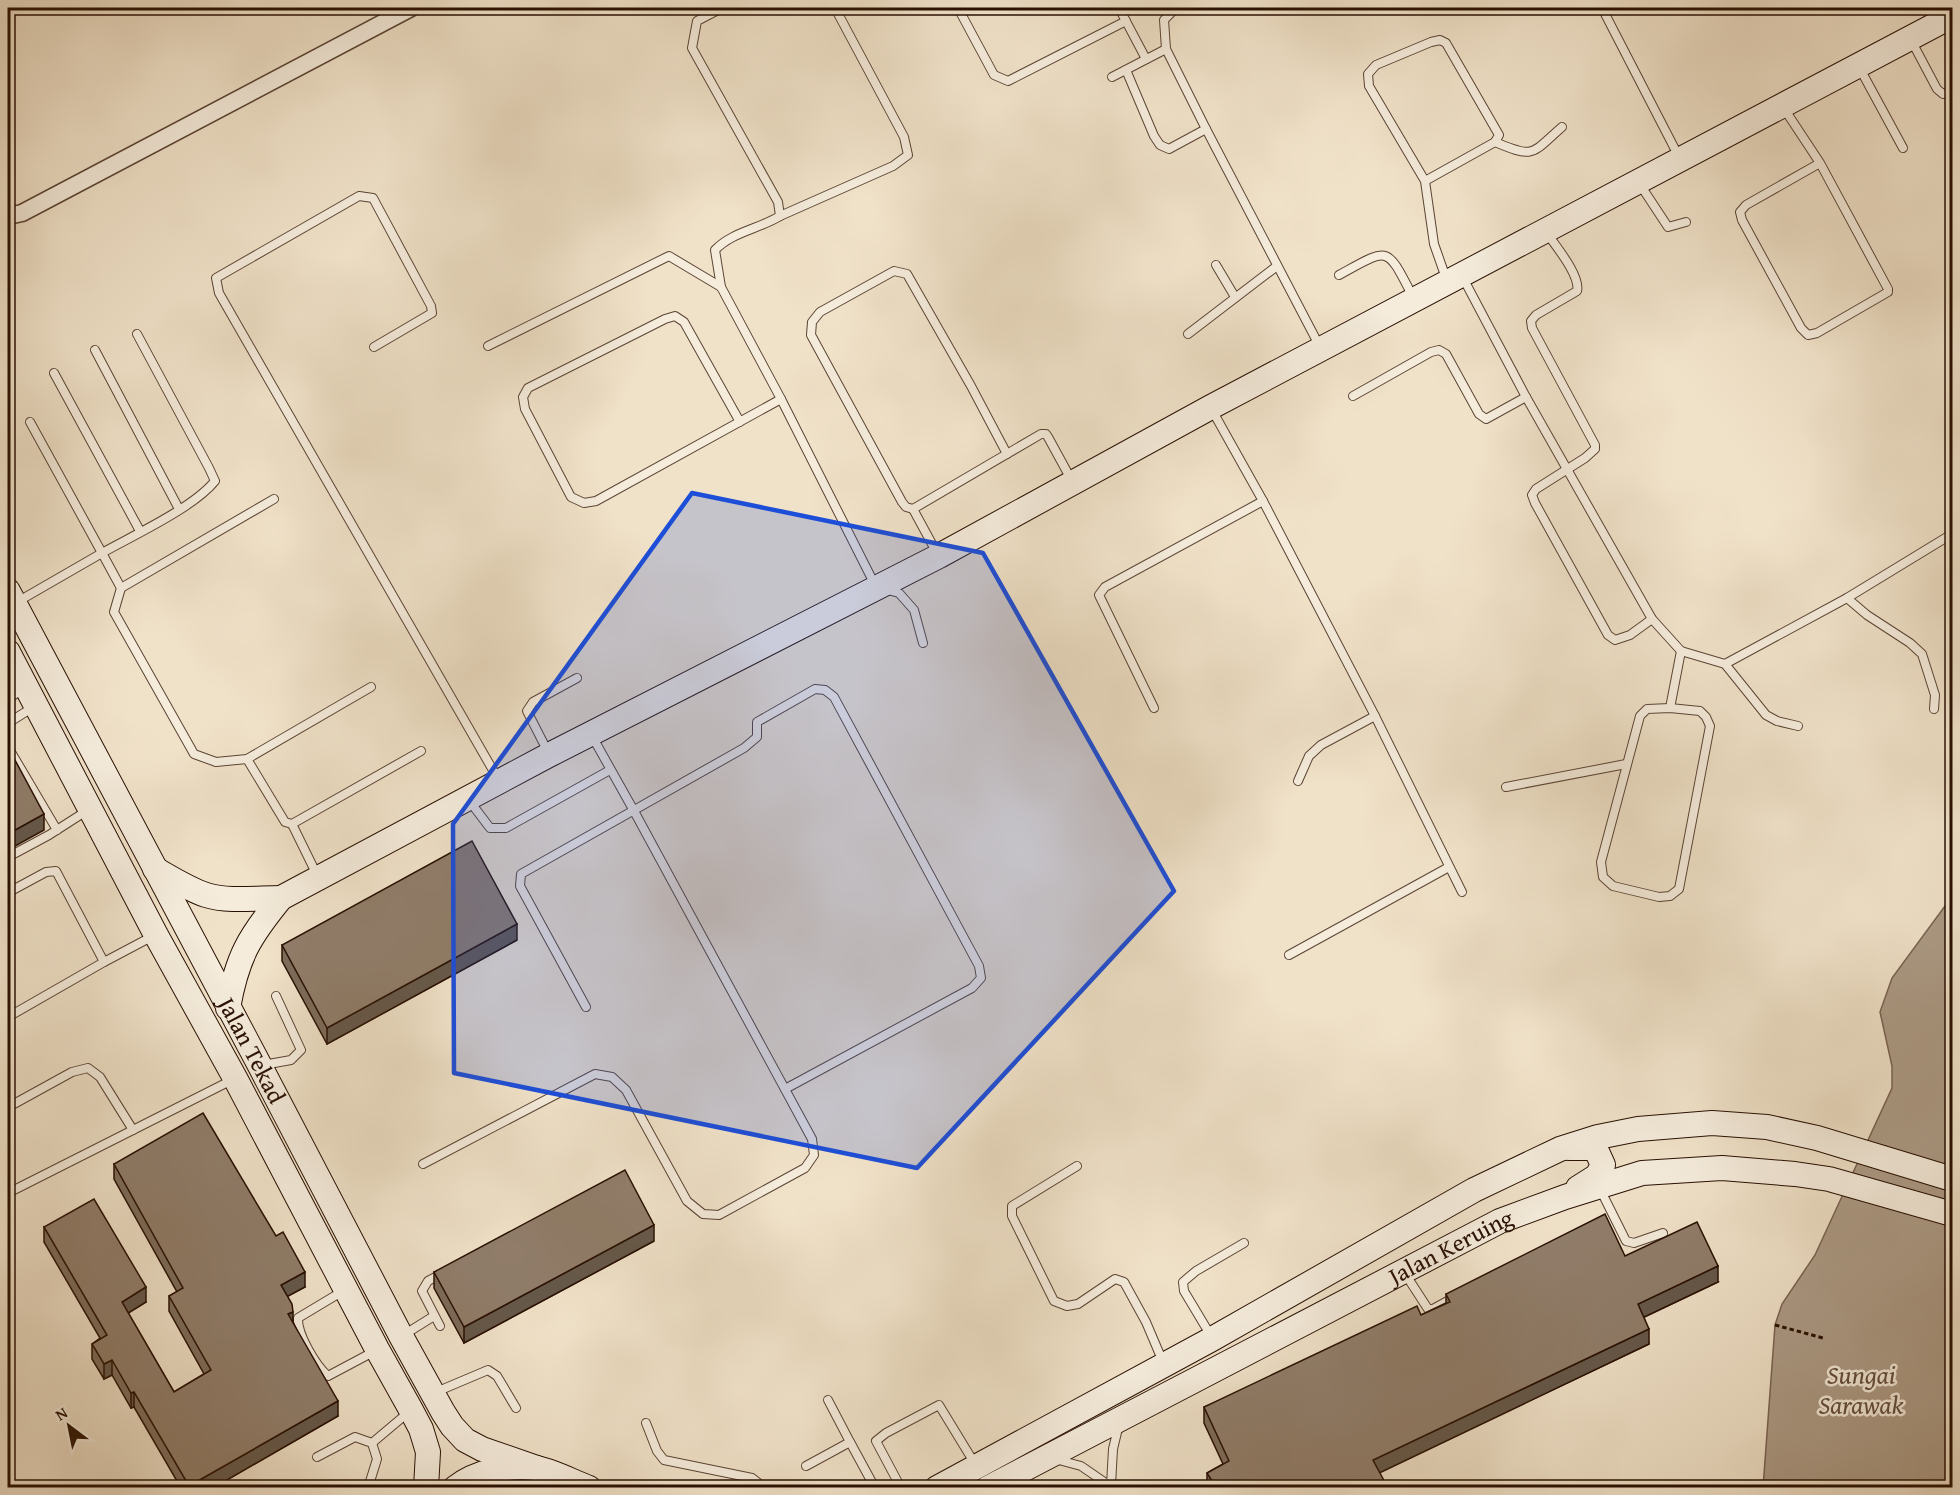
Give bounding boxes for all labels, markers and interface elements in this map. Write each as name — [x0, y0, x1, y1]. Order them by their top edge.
street label: Jalan Tekad — [208, 988, 295, 1110]
street label: Jalan Keruing — [1379, 1200, 1518, 1295]
water label: Sungai Sarawak — [1819, 1355, 1904, 1424]
north arrow — [39, 1396, 99, 1456]
text: N — [50, 1400, 72, 1426]

